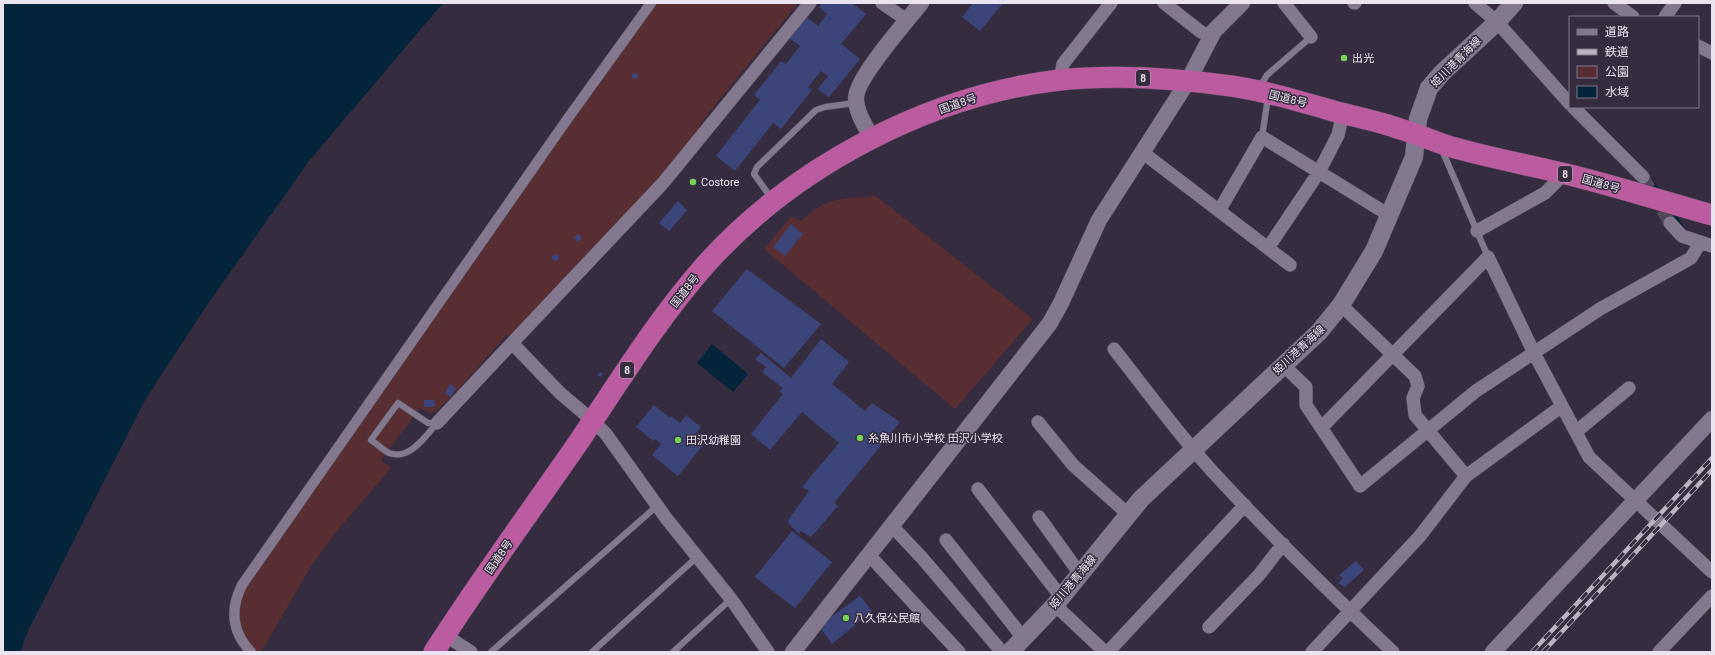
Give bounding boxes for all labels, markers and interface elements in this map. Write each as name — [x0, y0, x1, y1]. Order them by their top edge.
legend — [1569, 16, 1699, 108]
text: 道路 — [1605, 25, 1629, 39]
street label: 姫川港青海線 — [1428, 34, 1484, 90]
text: 鉄道 — [1605, 45, 1629, 59]
place label: 出光 — [1352, 52, 1374, 65]
marker: 出光 — [1339, 53, 1349, 63]
text: 公園 — [1605, 65, 1629, 79]
road number: 8 — [1136, 70, 1150, 86]
text: 水域 — [1605, 85, 1629, 99]
street label: 国道8号 — [1267, 88, 1309, 110]
street label: 国道8号 — [937, 91, 979, 117]
road number: 8 — [1558, 166, 1572, 182]
street label: 国道8号 — [1580, 172, 1622, 196]
place label: Costore — [701, 176, 740, 189]
marker: Costore — [688, 177, 698, 187]
street label: 国道8号 — [668, 272, 702, 310]
street label: 姫川港青海線 — [1270, 323, 1328, 377]
road number: 8 — [620, 362, 634, 378]
place label: 糸魚川市小学校 田沢小学校 — [868, 432, 1003, 445]
marker: 糸魚川市小学校 田沢小学校 — [855, 433, 865, 443]
place label: 田沢幼稚園 — [686, 434, 741, 447]
marker: 田沢幼稚園 — [673, 435, 683, 445]
street label: 国道8号 — [482, 537, 516, 577]
street label: 姫川港青海線 — [1047, 553, 1099, 611]
place label: 八久保公民館 — [854, 612, 920, 625]
marker: 八久保公民館 — [841, 613, 851, 623]

